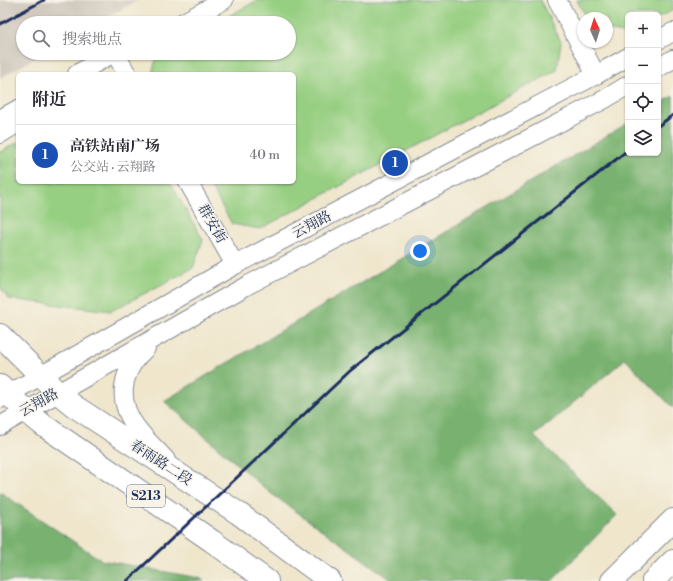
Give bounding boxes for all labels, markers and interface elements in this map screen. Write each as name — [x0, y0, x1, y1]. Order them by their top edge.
north arrow — [577, 12, 613, 48]
map controls — [625, 12, 661, 156]
button: + — [625, 12, 661, 48]
search box — [16, 16, 296, 60]
icon: search — [30, 27, 52, 49]
text: 搜索地点 — [62, 30, 122, 49]
button: − — [625, 48, 661, 84]
button: locate — [625, 84, 661, 120]
text: 附近 — [32, 89, 66, 111]
button: layers — [625, 120, 661, 156]
text: 高铁站南广场 — [70, 137, 160, 156]
text: 1 — [42, 147, 48, 163]
text: 40 m — [250, 147, 280, 163]
pin: 1 — [382, 148, 408, 178]
text: 公交站 · 云翔路 — [70, 159, 156, 175]
street label: 群安街 — [194, 201, 230, 247]
street label: 云翔路 — [289, 207, 335, 243]
your location — [410, 241, 430, 261]
street label: 云翔路 — [16, 385, 62, 421]
street label: 春雨路二段 — [127, 436, 195, 490]
road number: S213 — [127, 485, 165, 507]

